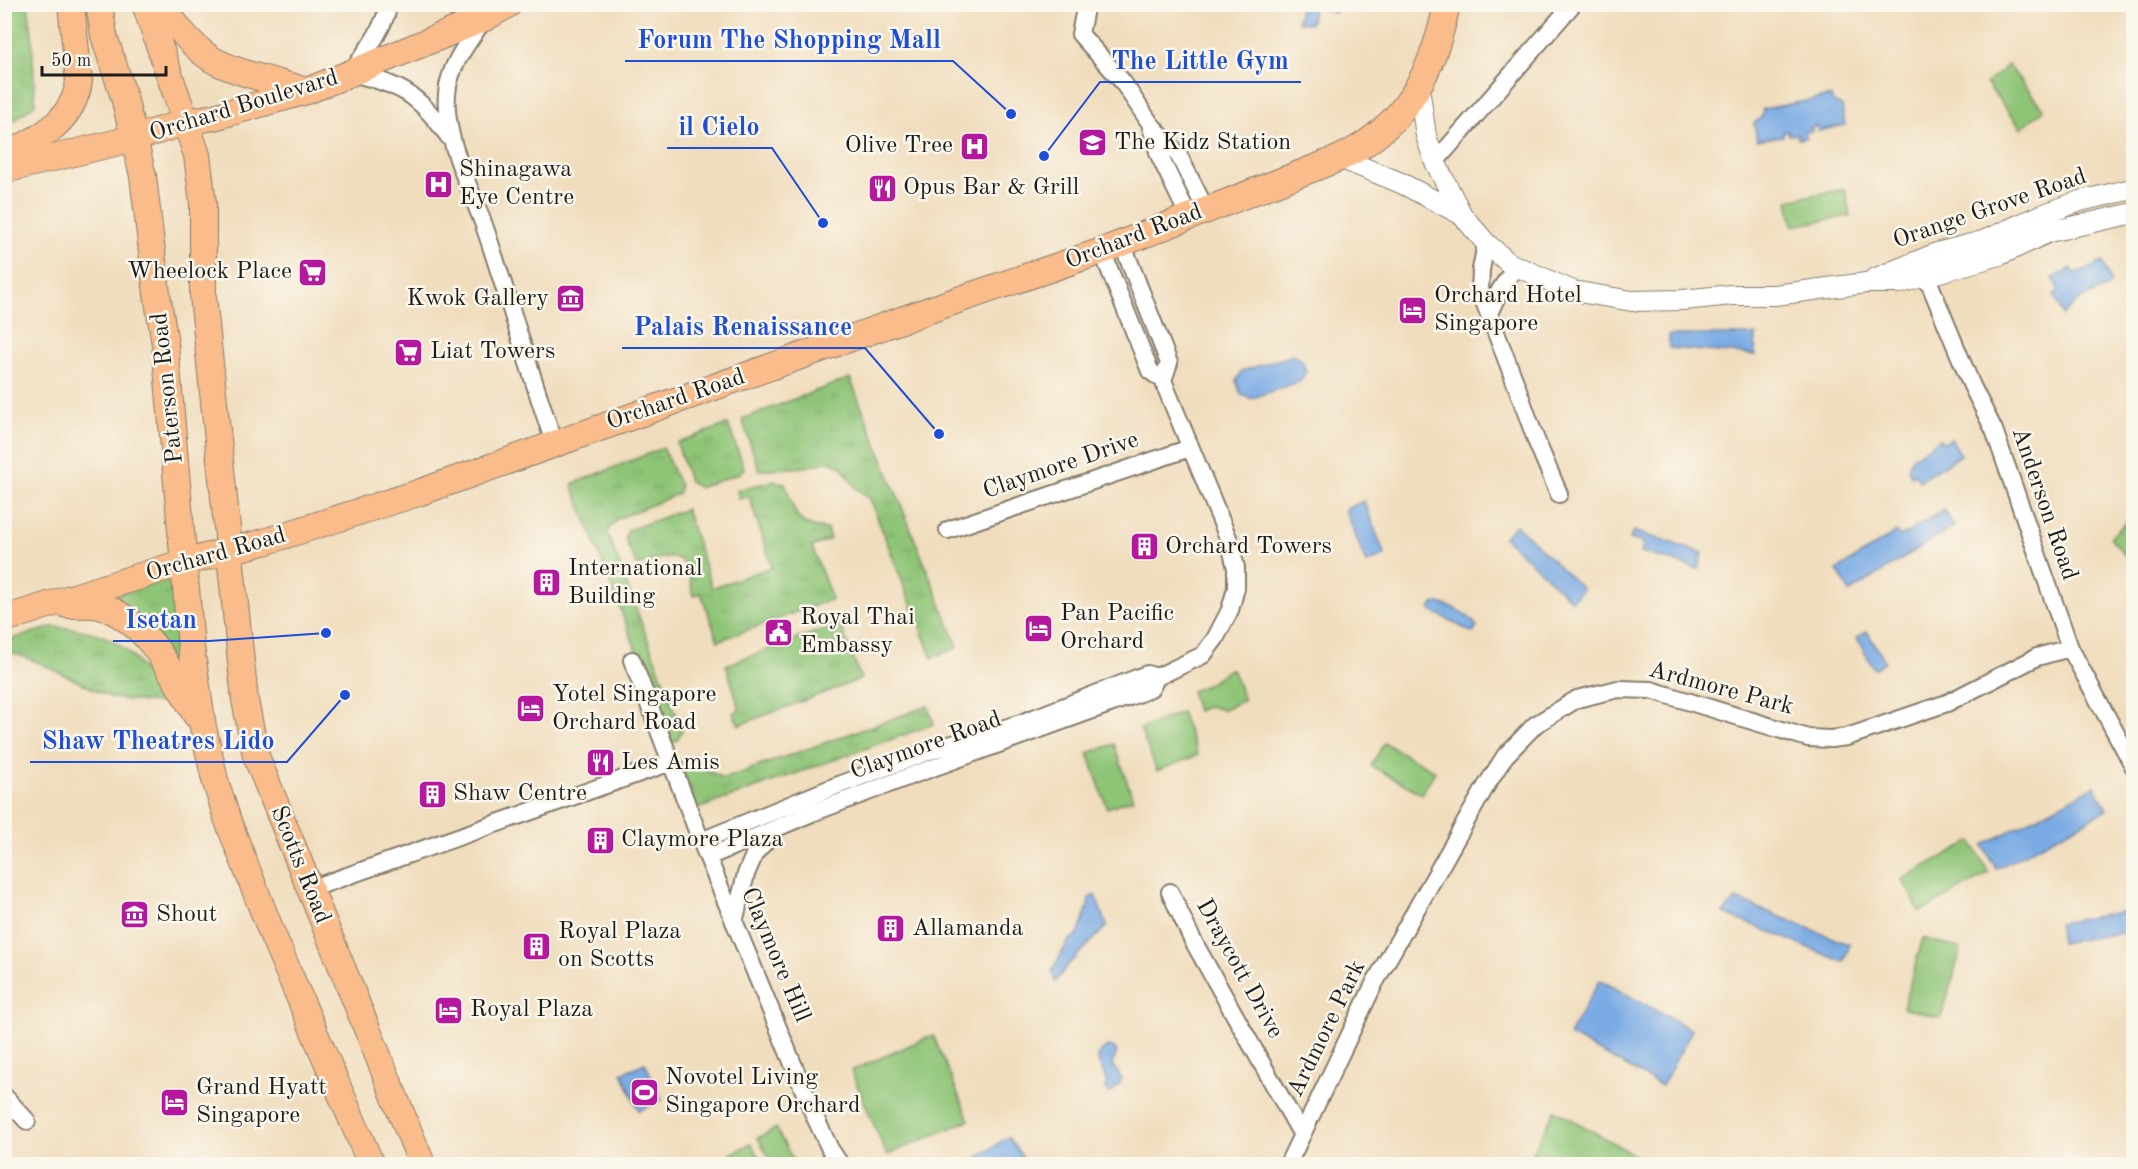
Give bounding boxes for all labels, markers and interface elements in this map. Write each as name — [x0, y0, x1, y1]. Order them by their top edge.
callout: Forum The Shopping Mall — [625, 17, 953, 61]
text: Forum The Shopping Mall — [637, 28, 941, 54]
callout: The Little Gym — [1100, 38, 1301, 82]
scale bar — [42, 39, 166, 77]
text: The Little Gym — [1111, 49, 1289, 75]
text: 50 m — [51, 52, 91, 70]
street label: Orchard Boulevard — [147, 66, 341, 146]
callout: il Cielo — [667, 104, 772, 148]
text: il Cielo — [678, 115, 760, 141]
school or university icon: The Kidz Station — [1077, 127, 1109, 159]
hospital icon: Olive Tree — [958, 130, 990, 162]
place label: The Kidz Station — [1114, 131, 1291, 155]
place label: Olive Tree — [845, 134, 953, 158]
place label: Shinagawa Eye Centre — [459, 158, 574, 210]
street label: Orange Grove Road — [1890, 165, 2090, 253]
hospital icon: Shinagawa Eye Centre — [422, 168, 454, 200]
restaurant icon: Opus Bar & Grill — [866, 172, 898, 204]
place label: Opus Bar & Grill — [903, 176, 1079, 200]
street label: Orchard Road — [1062, 200, 1206, 274]
supermarket icon: Wheelock Place — [297, 256, 329, 288]
place label: Wheelock Place — [127, 260, 292, 284]
museum icon: Kwok Gallery — [554, 283, 586, 315]
place label: Orchard Hotel Singapore — [1434, 284, 1582, 336]
place label: Kwok Gallery — [407, 287, 549, 311]
hotel icon: Orchard Hotel Singapore — [1397, 294, 1429, 326]
callout: Palais Renaissance — [622, 304, 865, 348]
street label: Paterson Road — [148, 311, 188, 465]
text: Palais Renaissance — [634, 315, 852, 341]
supermarket icon: Liat Towers — [393, 336, 425, 368]
place label: Liat Towers — [430, 340, 555, 364]
street label: Orchard Road — [604, 365, 748, 435]
street label: Anderson Road — [2007, 424, 2081, 584]
street label: Claymore Drive — [980, 428, 1142, 504]
street label: Orchard Road — [143, 524, 289, 586]
building icon: Orchard Towers — [1128, 531, 1160, 563]
place label: Orchard Towers — [1165, 535, 1332, 559]
place label: International Building — [568, 557, 703, 609]
building icon: International Building — [531, 567, 563, 599]
callout: Isetan — [113, 597, 209, 641]
place label: Pan Pacific Orchard — [1060, 602, 1174, 654]
place label: Royal Thai Embassy — [800, 606, 915, 658]
text: Isetan — [125, 608, 197, 634]
hotel icon: Pan Pacific Orchard — [1023, 612, 1055, 644]
public building icon: Royal Thai Embassy — [763, 616, 795, 648]
street label: Ardmore Park — [1646, 658, 1796, 720]
place label: Yotel Singapore Orchard Road — [552, 683, 717, 735]
hotel icon: Yotel Singapore Orchard Road — [515, 693, 547, 725]
street label: Claymore Road — [847, 708, 1005, 784]
callout: Shaw Theatres Lido — [30, 718, 287, 762]
text: Shaw Theatres Lido — [41, 729, 275, 755]
restaurant icon: Les Amis — [584, 747, 616, 779]
place label: Les Amis — [621, 751, 720, 775]
building icon: Shaw Centre — [416, 778, 448, 810]
place label: Shaw Centre — [453, 782, 587, 806]
street label: Scotts Road — [266, 803, 334, 927]
building icon: Claymore Plaza — [584, 824, 616, 856]
place label: Claymore Plaza — [621, 828, 784, 852]
street label: Claymore Hill — [736, 884, 814, 1026]
street label: Draycott Drive — [1191, 895, 1287, 1043]
museum icon: Shout — [119, 899, 151, 931]
place label: Shout — [156, 903, 217, 927]
building icon: Allamanda — [875, 913, 907, 945]
place label: Allamanda — [912, 917, 1024, 941]
place label: Royal Plaza on Scotts — [558, 920, 681, 972]
building icon: Royal Plaza on Scotts — [521, 930, 553, 962]
street label: Ardmore Park — [1284, 957, 1370, 1101]
hotel icon: Royal Plaza — [433, 994, 465, 1026]
place label: Royal Plaza — [470, 998, 593, 1022]
place label: Novotel Living Singapore Orchard — [665, 1066, 860, 1118]
place label: Grand Hyatt Singapore — [196, 1076, 327, 1128]
sports icon: Novotel Living Singapore Orchard — [628, 1076, 660, 1108]
hotel icon: Grand Hyatt Singapore — [159, 1086, 191, 1118]

